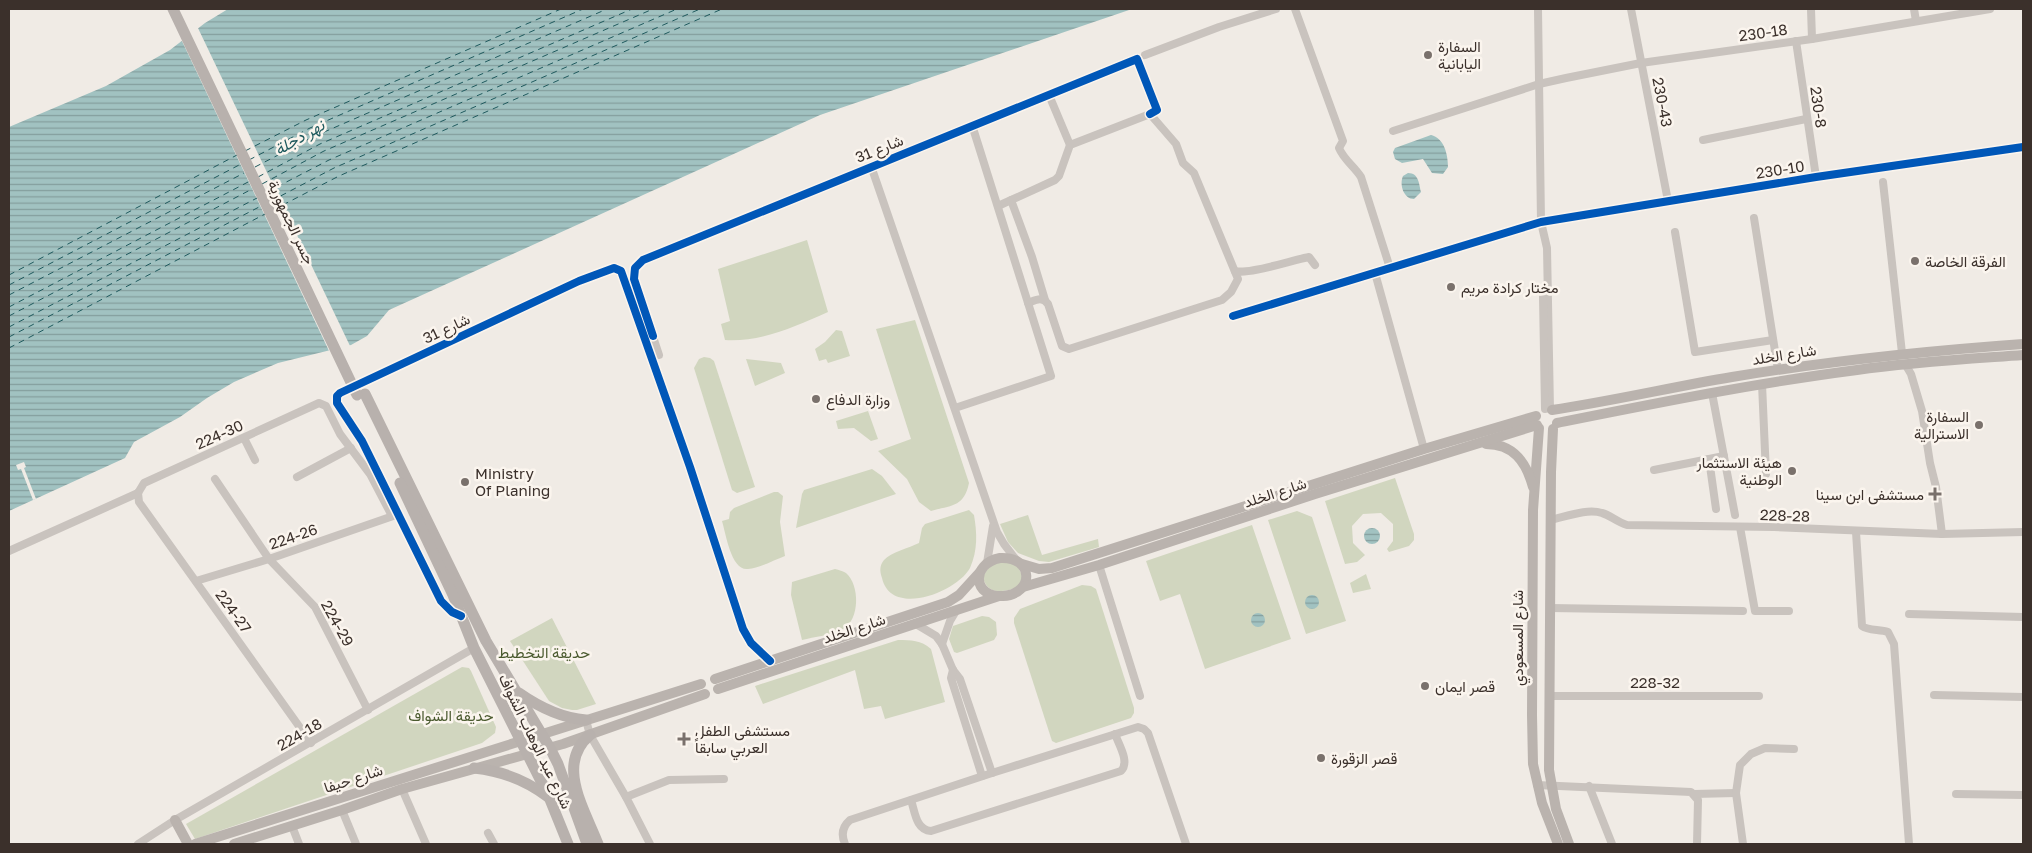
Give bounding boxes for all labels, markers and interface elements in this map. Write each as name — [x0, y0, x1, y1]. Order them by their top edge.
street label: 230-18 — [1738, 20, 1788, 44]
place label: السفارة اليابانية — [1438, 37, 1481, 73]
marker: السفارة اليابانية — [1422, 49, 1434, 61]
street label: 230-43 — [1649, 76, 1677, 128]
street label: 230-8 — [1807, 85, 1831, 129]
water label: نهر دجلة — [270, 114, 329, 160]
street label: شارع 31 — [852, 130, 907, 168]
street label: 230-10 — [1754, 156, 1806, 182]
street label: جسر الجمهورية — [264, 177, 319, 267]
place label: الفرقة الخاصة — [1925, 252, 2006, 271]
marker: الفرقة الخاصة — [1909, 255, 1921, 267]
place label: مختار كرادة مريم — [1461, 278, 1559, 298]
marker: مختار كرادة مريم — [1445, 281, 1457, 293]
street label: شارع 31 — [420, 309, 474, 349]
street label: شارع الخلد — [1751, 340, 1818, 371]
place label: وزارة الدفاع — [826, 390, 890, 411]
marker: وزارة الدفاع — [810, 393, 822, 405]
place label: السفارة الاسترالية — [1914, 407, 1969, 443]
street label: 224-30 — [192, 416, 246, 452]
marker: السفارة الاسترالية — [1973, 419, 1985, 431]
place label: هيئة الاستثمار الوطنية — [1696, 453, 1782, 489]
place label: Ministry Of Planing — [475, 464, 550, 499]
marker: هيئة الاستثمار الوطنية — [1786, 465, 1798, 477]
street label: شارع الخلد — [1241, 473, 1310, 513]
marker: Ministry Of Planing — [459, 476, 471, 488]
place label: مستشفى ابن سينا — [1816, 485, 1924, 505]
marker: مستشفى ابن سينا — [1928, 487, 1942, 501]
street label: 228-28 — [1760, 505, 1810, 525]
street label: 224-26 — [266, 519, 320, 553]
street label: 224-27 — [212, 586, 256, 636]
street label: شارع المسعودي — [1508, 590, 1531, 686]
street label: 224-29 — [318, 597, 358, 649]
street label: شارع الخلد — [820, 609, 889, 649]
park label: حديقة التخطيط — [498, 643, 590, 662]
street label: شارع عبد الوهاب الشواف — [493, 671, 577, 813]
street label: 228-32 — [1630, 673, 1680, 691]
place label: قصر ايمان — [1435, 677, 1495, 696]
marker: قصر ايمان — [1419, 680, 1431, 692]
park label: حديقة الشواف — [408, 706, 494, 725]
street label: 224-18 — [273, 714, 325, 754]
place label: مستشفى الطفل العربي سابقاً — [695, 721, 790, 761]
marker: مستشفى الطفل العربي سابقاً — [677, 732, 691, 746]
place label: قصر الزقورة — [1331, 749, 1397, 768]
marker: قصر الزقورة — [1315, 752, 1327, 764]
street label: شارع حيفا — [321, 760, 386, 799]

